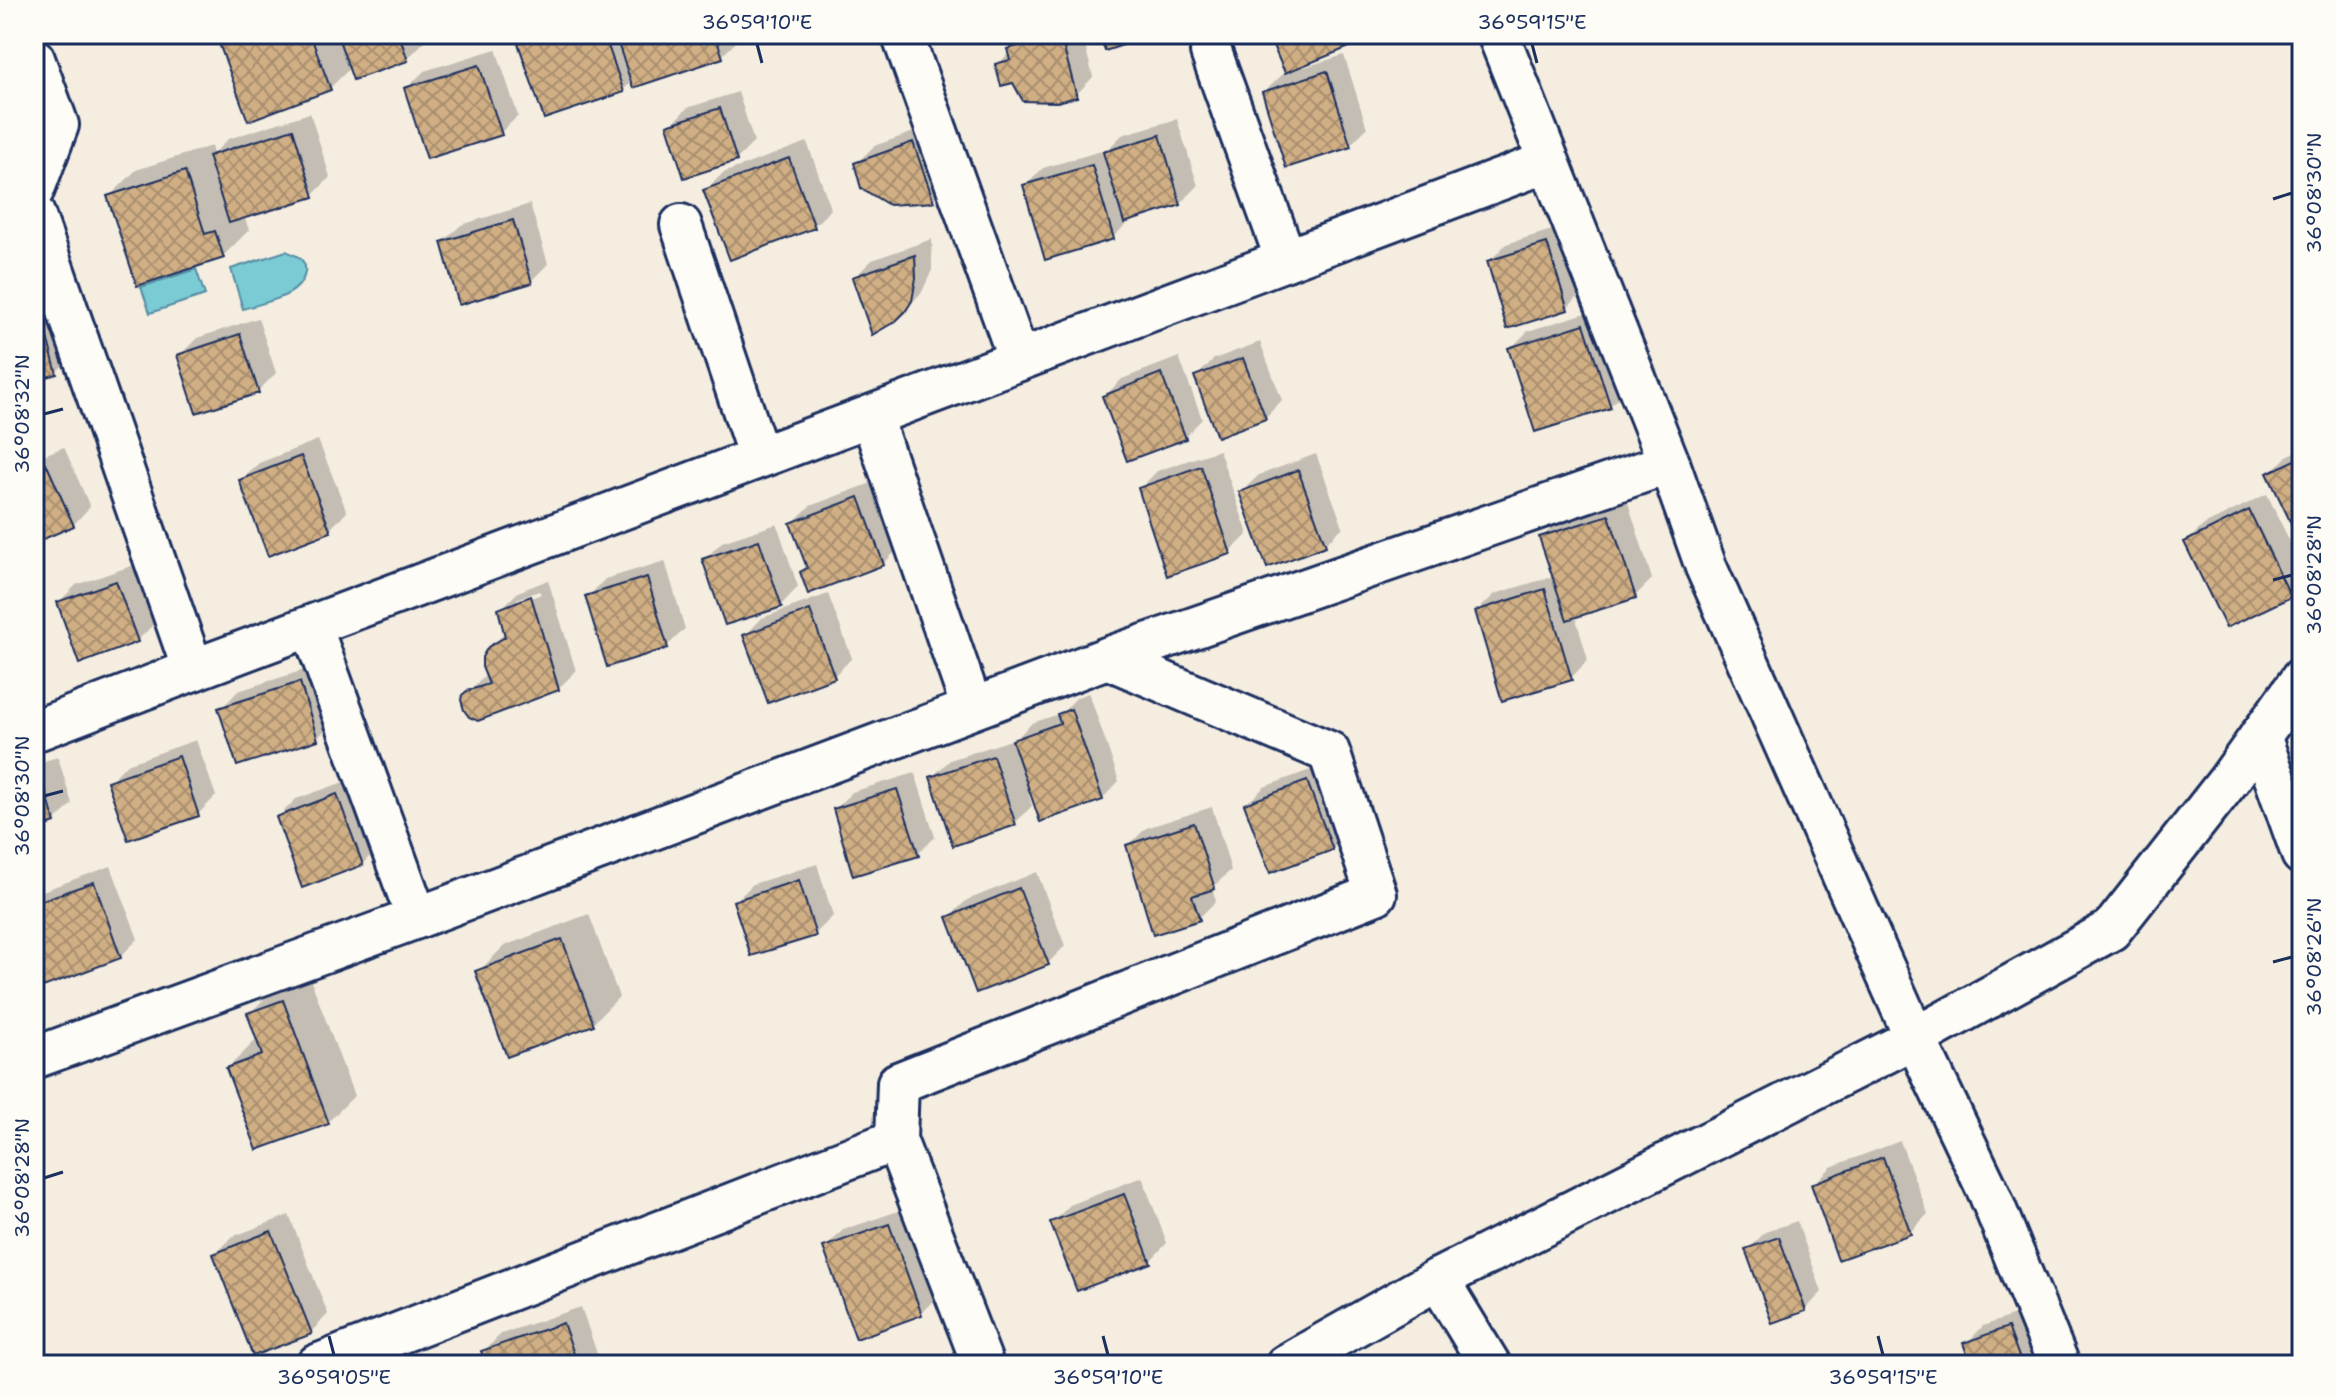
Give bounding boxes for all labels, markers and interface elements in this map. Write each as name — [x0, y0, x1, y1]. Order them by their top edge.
text: 36°59'10"E — [702, 9, 812, 35]
text: 36°59'15"E — [1478, 9, 1586, 35]
text: 36°08'30"N — [2301, 133, 2327, 253]
text: 36°08'32"N — [9, 354, 35, 474]
text: 36°08'28"N — [2301, 515, 2327, 635]
text: 36°08'30"N — [9, 736, 35, 856]
text: 36°08'26"N — [2301, 898, 2327, 1016]
text: 36°08'28"N — [9, 1118, 35, 1238]
text: 36°59'05"E — [277, 1364, 391, 1390]
text: 36°59'10"E — [1053, 1364, 1163, 1390]
text: 36°59'15"E — [1829, 1364, 1937, 1390]

